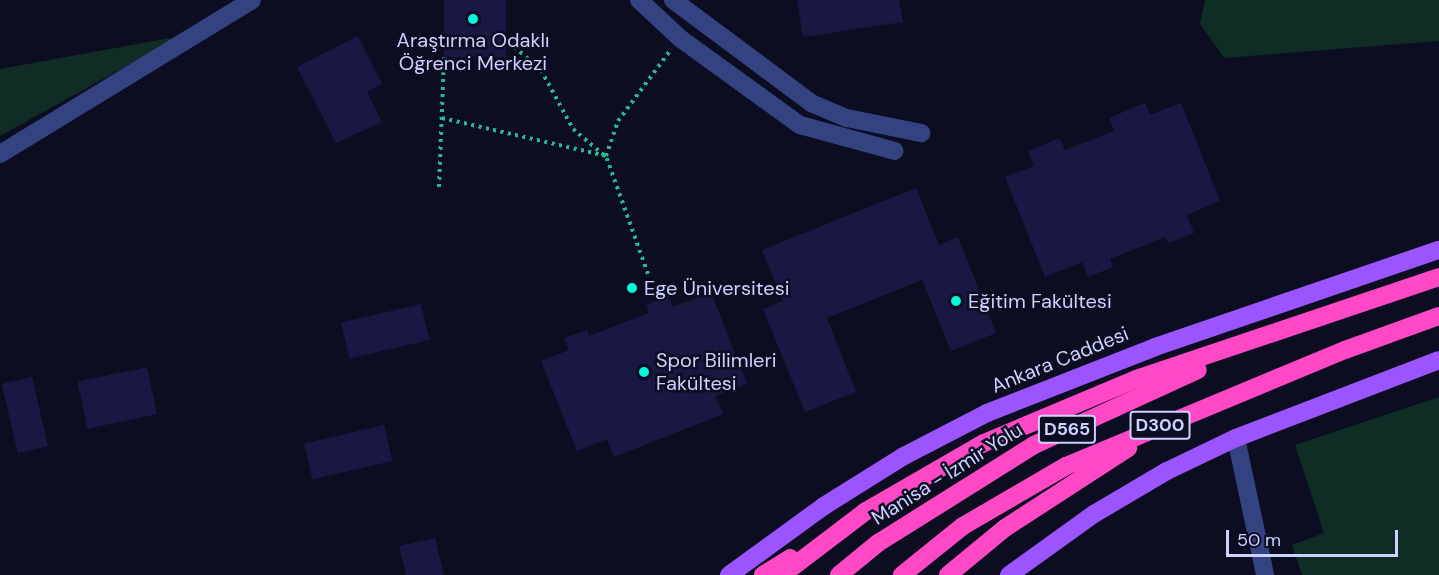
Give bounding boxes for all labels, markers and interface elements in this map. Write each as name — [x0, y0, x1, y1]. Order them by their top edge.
marker: Araştırma Odaklı Öğrenci Merkezi — [466, 12, 480, 26]
place label: Araştırma Odaklı Öğrenci Merkezi — [397, 28, 549, 75]
place label: Ege Üniversitesi — [644, 276, 790, 300]
marker: Ege Üniversitesi — [625, 281, 639, 295]
place label: Eğitim Fakültesi — [968, 289, 1112, 313]
marker: Eğitim Fakültesi — [949, 294, 963, 308]
street label: Ankara Caddesi — [988, 322, 1132, 398]
place label: Spor Bilimleri Fakültesi — [656, 348, 777, 395]
marker: Spor Bilimleri Fakültesi — [637, 365, 651, 379]
road number: D300 — [1128, 410, 1192, 440]
road number: D565 — [1037, 414, 1097, 444]
street label: Manisa - İzmir Yolu — [867, 418, 1027, 530]
scale bar — [1229, 518, 1402, 556]
text: 50 m — [1237, 528, 1281, 552]

